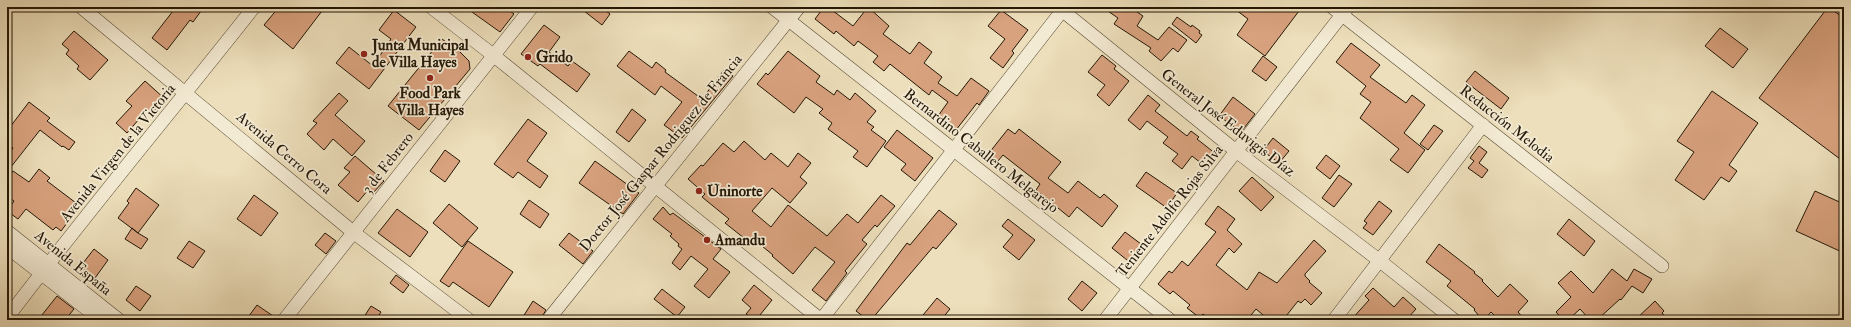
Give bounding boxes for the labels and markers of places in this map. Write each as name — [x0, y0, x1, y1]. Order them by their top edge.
place label: Junta Municipal de Villa Hayes — [371, 36, 469, 73]
place label: Grido — [536, 48, 573, 67]
marker: Junta Municipal de Villa Hayes — [359, 49, 369, 59]
marker: Grido — [523, 52, 533, 62]
marker: Food Park Villa Hayes — [425, 73, 435, 83]
place label: Food Park Villa Hayes — [395, 84, 464, 121]
place label: Uninorte — [707, 182, 763, 201]
marker: Uninorte — [694, 186, 704, 196]
place label: Amandu — [714, 231, 765, 250]
marker: Amandu — [702, 235, 712, 245]

